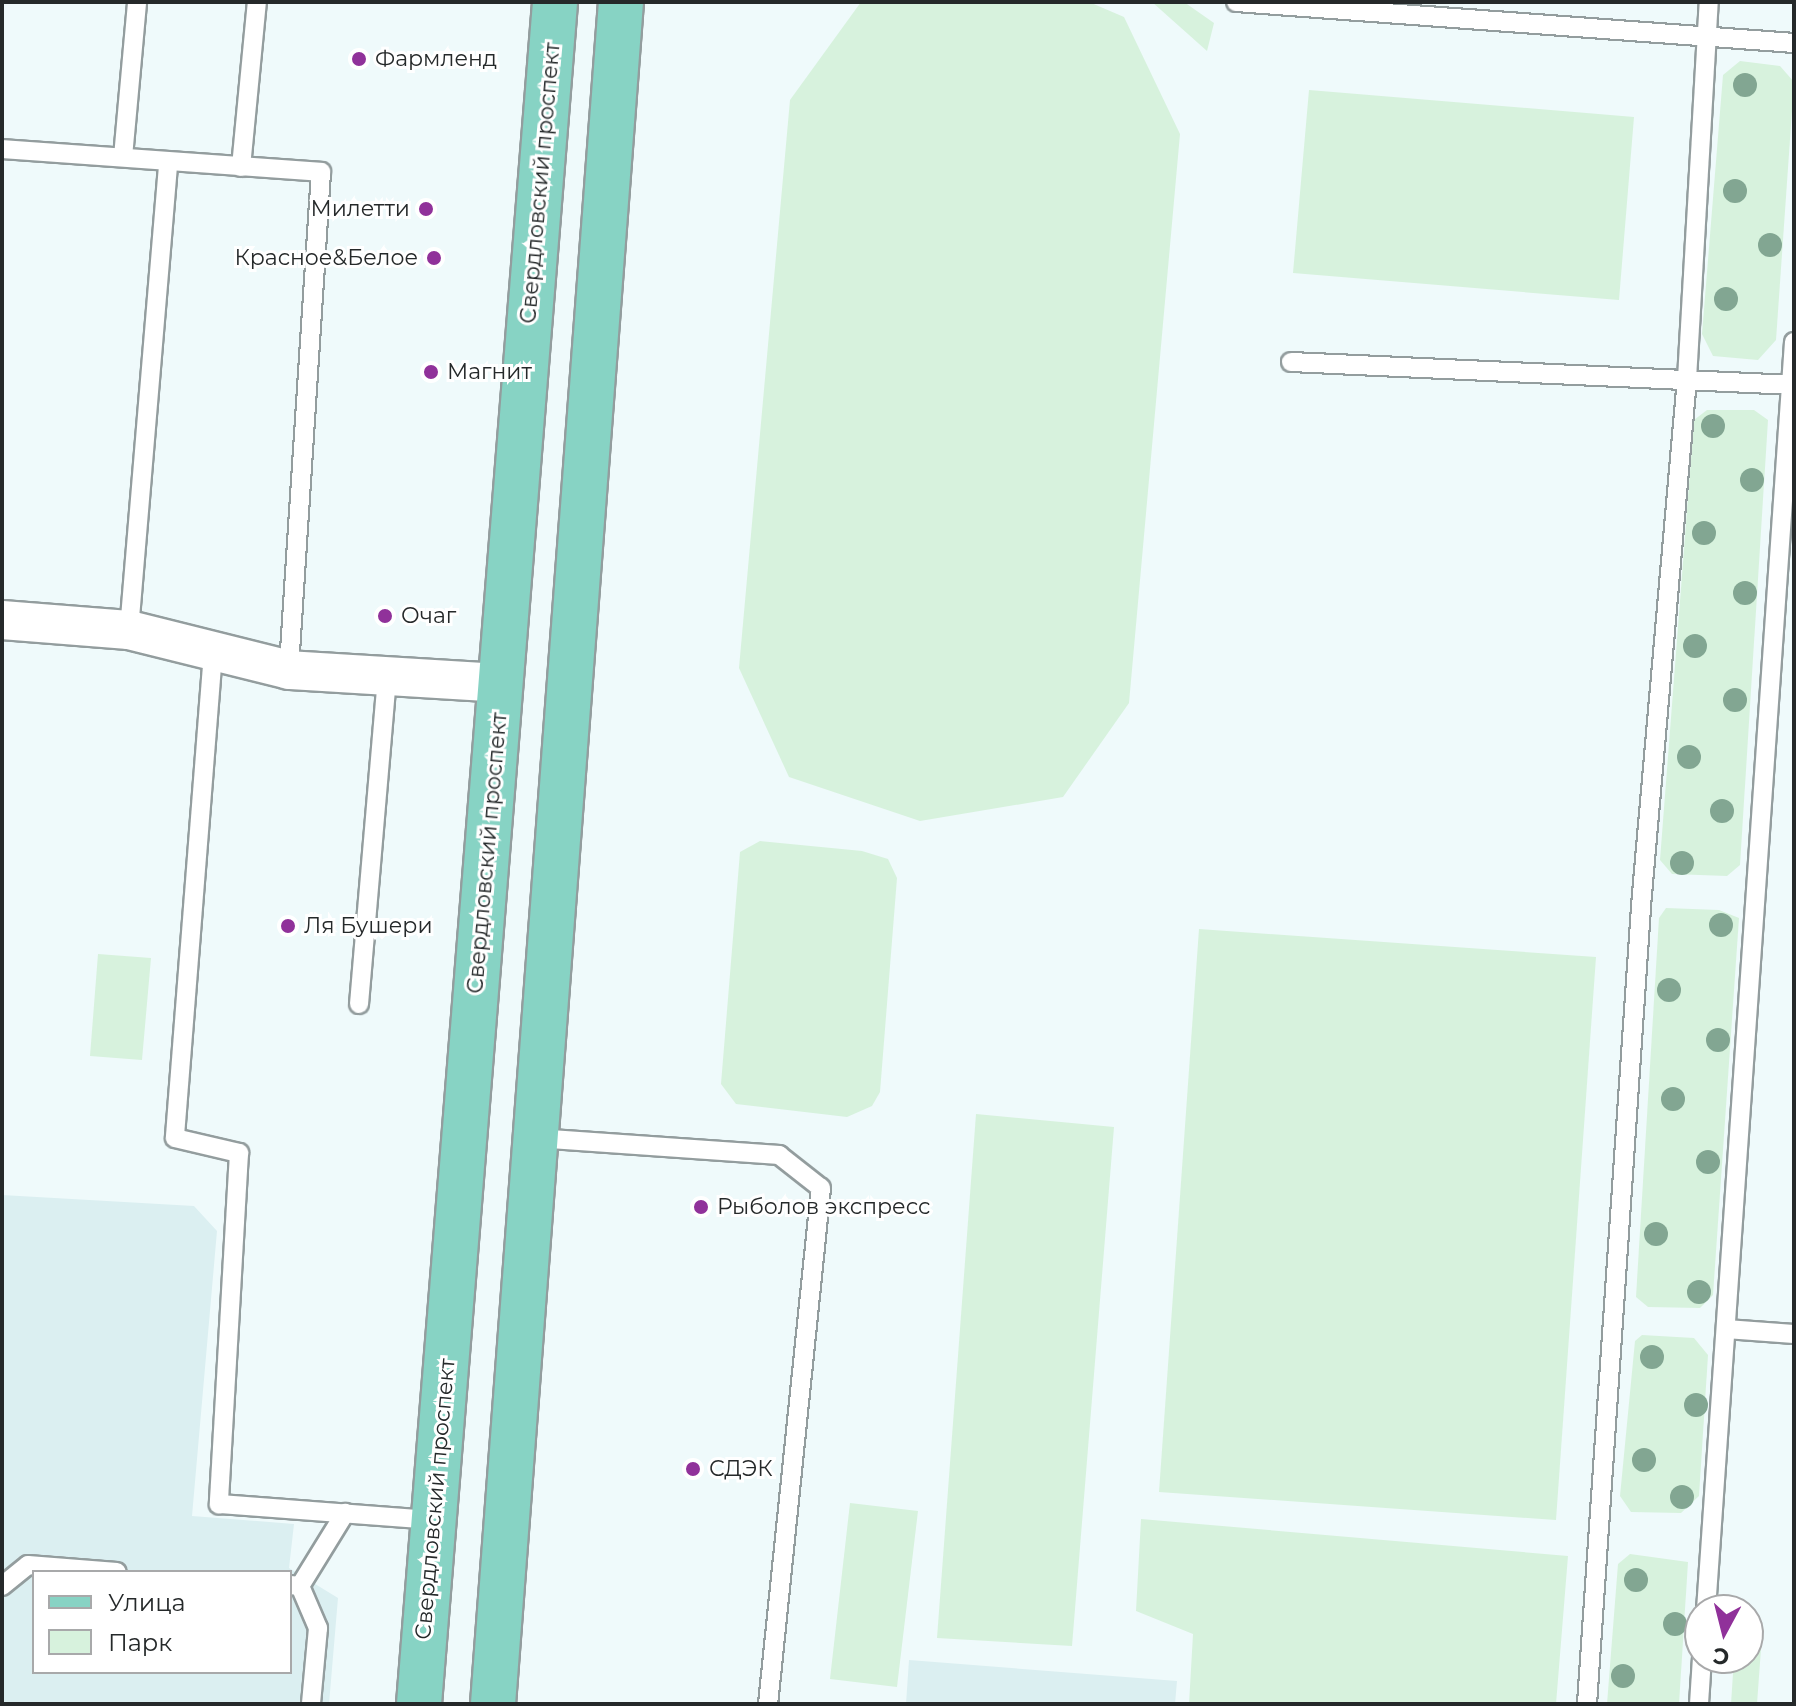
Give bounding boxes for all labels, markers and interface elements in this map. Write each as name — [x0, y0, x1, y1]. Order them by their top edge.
street label: Свердловский проспект — [515, 41, 565, 325]
place label: Фармленд — [375, 46, 497, 72]
marker: Фармленд — [350, 50, 368, 68]
place label: Милетти — [310, 196, 410, 222]
marker: Милетти — [417, 200, 435, 218]
place label: Красное&Белое — [235, 245, 418, 271]
marker: Красное&Белое — [425, 249, 443, 267]
place label: Магнит — [447, 359, 532, 385]
marker: Магнит — [422, 363, 440, 381]
place label: Очаг — [401, 603, 456, 629]
marker: Очаг — [376, 607, 394, 625]
street label: Свердловский проспект — [462, 711, 512, 995]
place label: Ля Бушери — [304, 913, 433, 939]
marker: Ля Бушери — [279, 917, 297, 935]
place label: Рыболов экспресс — [717, 1194, 930, 1220]
marker: Рыболов экспресс — [692, 1198, 710, 1216]
street label: Свердловский проспект — [410, 1357, 460, 1641]
place label: СДЭК — [709, 1456, 773, 1482]
marker: СДЭК — [684, 1460, 702, 1478]
legend — [32, 1570, 292, 1674]
text: Улица — [108, 1588, 186, 1617]
north arrow — [1684, 1594, 1764, 1674]
text: Парк — [108, 1628, 172, 1657]
text: С — [1712, 1642, 1731, 1671]

